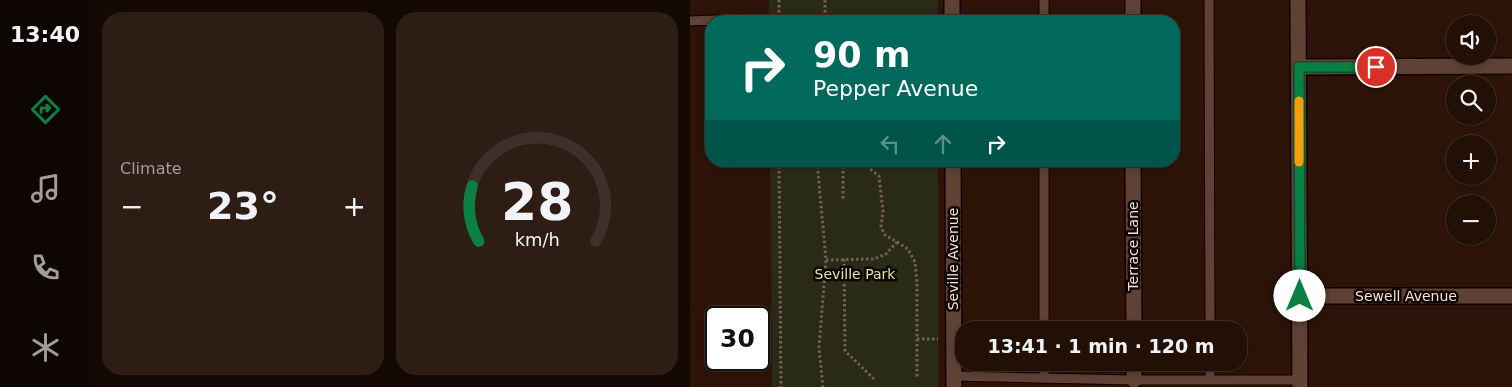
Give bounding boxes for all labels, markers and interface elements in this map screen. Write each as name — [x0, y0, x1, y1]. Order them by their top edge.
map controls — [1446, 15, 1496, 245]
button: sound — [1446, 15, 1496, 65]
text: 13:40 — [10, 22, 80, 47]
icon: right — [730, 35, 795, 100]
text: 90 m — [813, 35, 910, 75]
pin — [1355, 46, 1397, 88]
icon: arrive — [1362, 53, 1390, 81]
button: search — [1446, 75, 1496, 125]
text: Pepper Avenue — [813, 76, 978, 101]
icon: directions — [28, 92, 63, 127]
icon: left — [876, 130, 904, 158]
icon: ahead — [929, 130, 957, 158]
icon: right — [982, 130, 1010, 158]
button: + — [1446, 135, 1496, 185]
text: Climate — [120, 159, 182, 178]
icon: music — [28, 171, 63, 206]
text: 28 — [501, 172, 573, 232]
text: 23° — [207, 184, 279, 228]
text: − — [120, 190, 143, 223]
text: + — [343, 190, 366, 223]
button: − — [1446, 195, 1496, 245]
street label: Terrace Lane — [1125, 201, 1141, 292]
street label: Seville Avenue — [945, 208, 961, 310]
text: km/h — [514, 229, 560, 250]
icon: phone — [28, 250, 63, 285]
park label: Seville Park — [815, 266, 896, 282]
position arrow — [1273, 269, 1325, 321]
street label: Sewell Avenue — [1355, 288, 1457, 304]
speed limit sign: 30 — [705, 306, 770, 371]
icon: climate — [28, 330, 63, 365]
text: 13:41 · 1 min · 120 m — [987, 335, 1215, 357]

